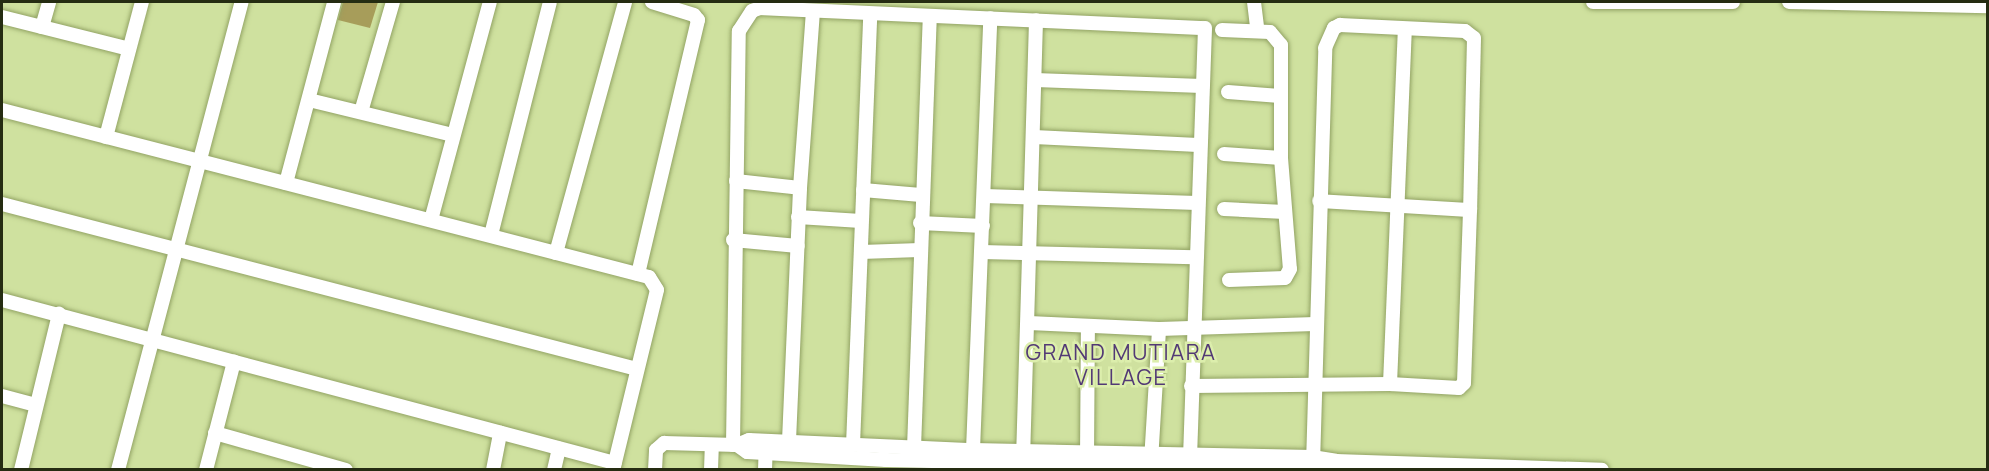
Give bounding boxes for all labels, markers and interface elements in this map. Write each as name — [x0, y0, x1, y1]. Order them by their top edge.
district label: GRAND MUTIARA VILLAGE — [1026, 339, 1216, 390]

